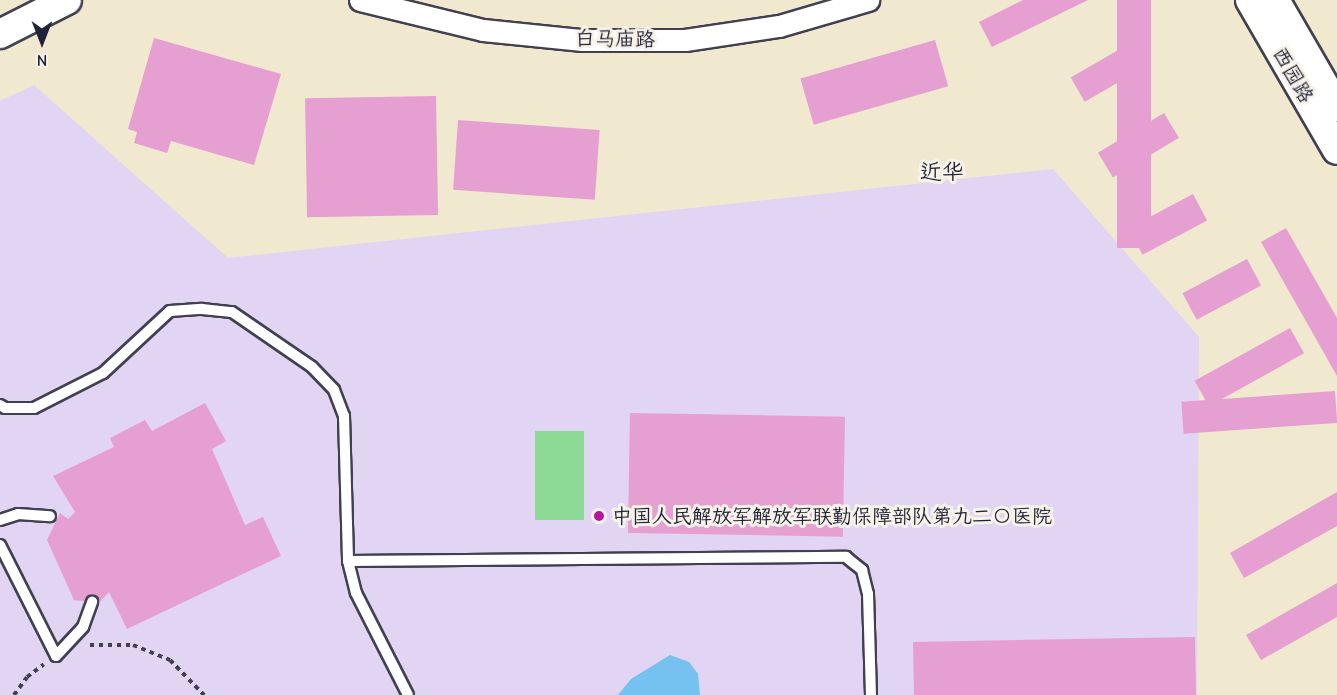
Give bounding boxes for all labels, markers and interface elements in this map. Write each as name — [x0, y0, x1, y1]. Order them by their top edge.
north arrow — [12, 12, 72, 72]
street label: 白马庙路 — [575, 26, 655, 52]
street label: 西园路 — [1268, 43, 1318, 107]
text: N — [37, 51, 47, 69]
district label: 近华 — [920, 160, 964, 186]
place label: 中国人民解放军解放军联勤保障部队第九二〇医院 — [612, 504, 1052, 528]
marker: 中国人民解放军解放军联勤保障部队第九二〇医院 — [590, 507, 608, 525]

